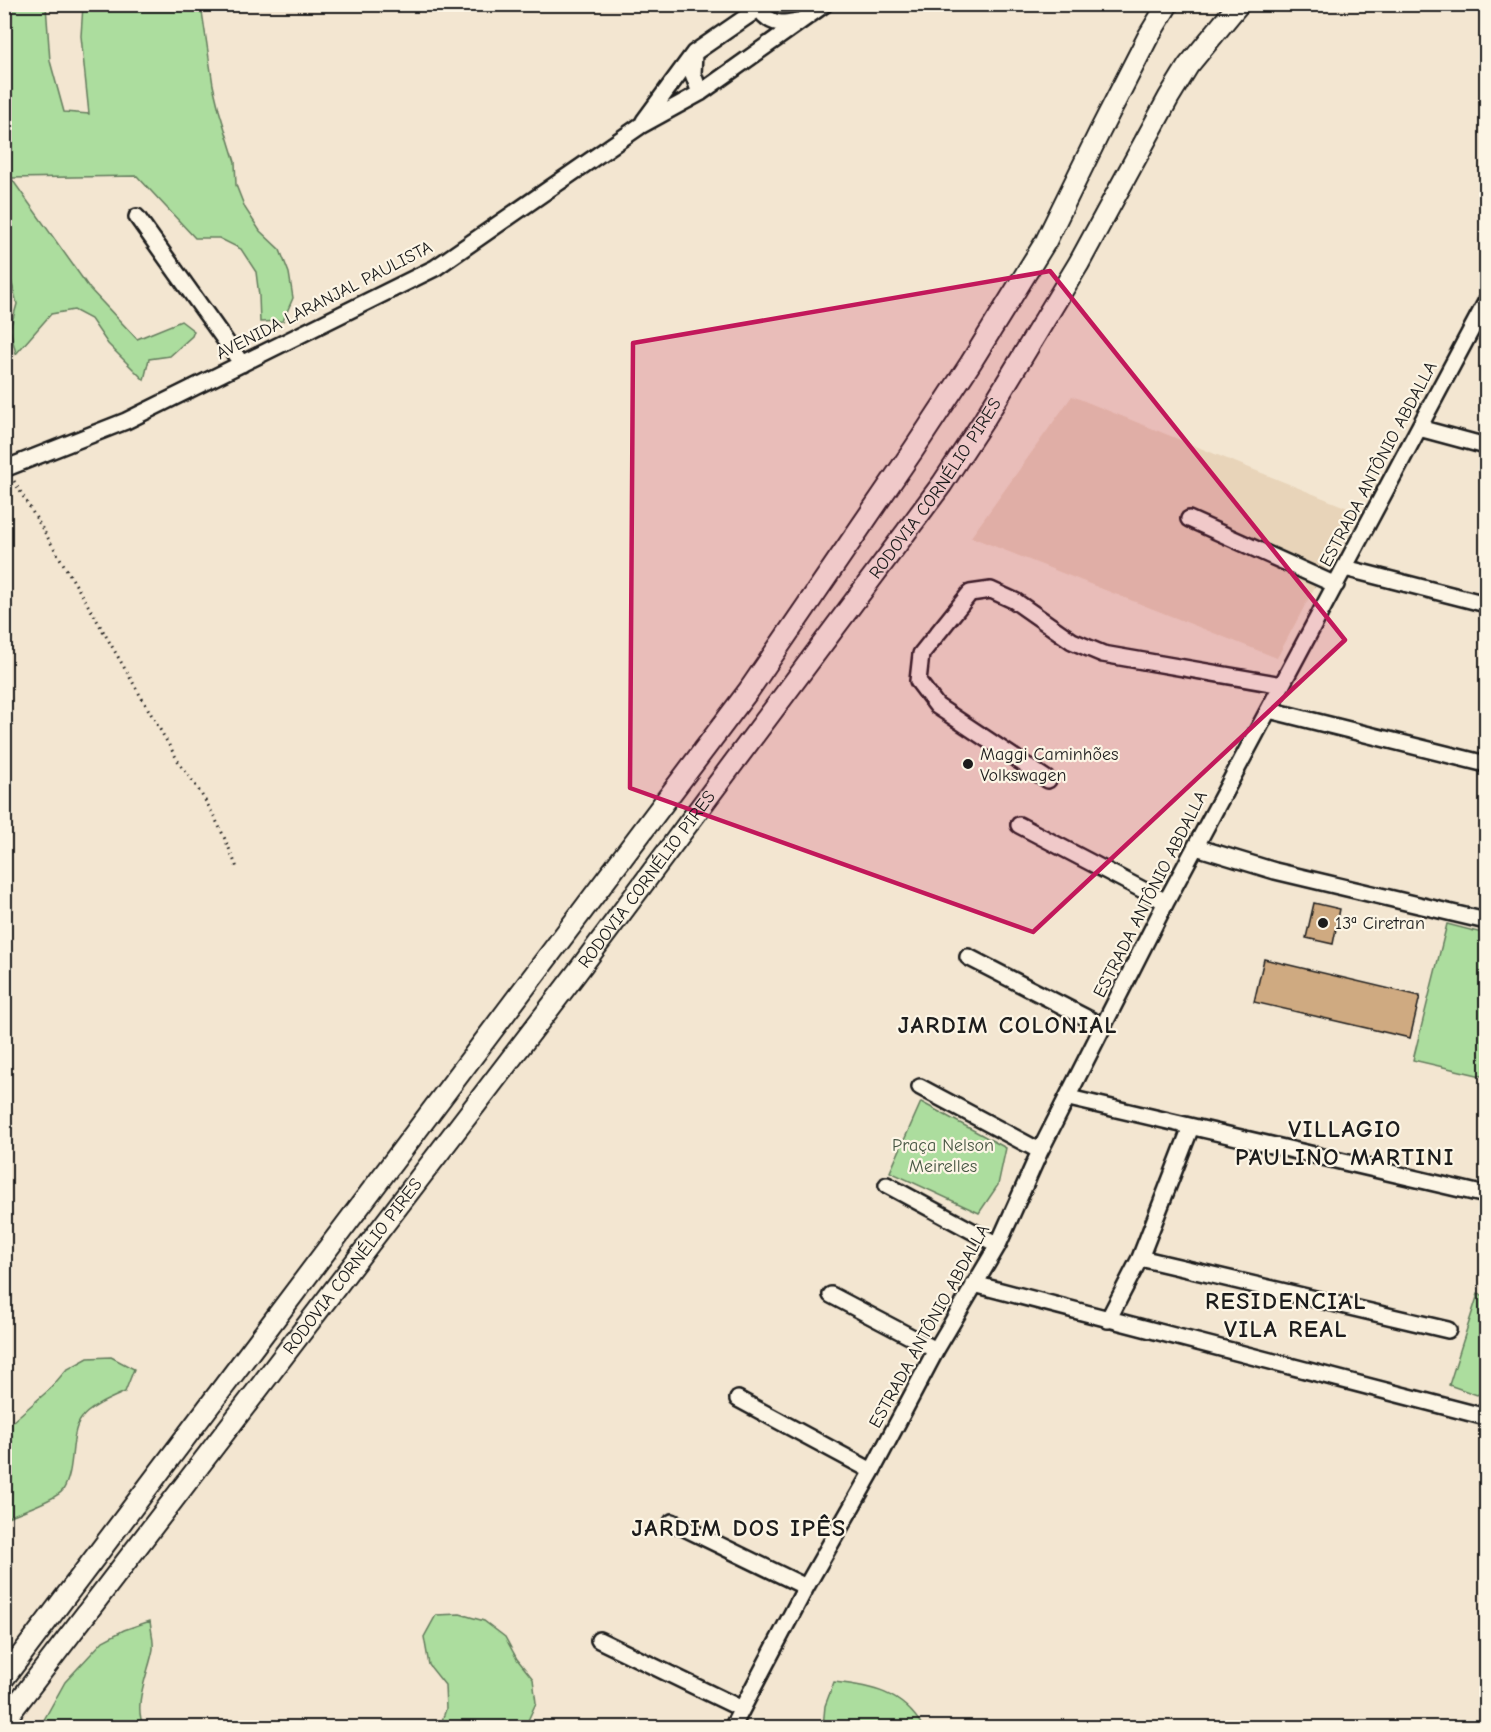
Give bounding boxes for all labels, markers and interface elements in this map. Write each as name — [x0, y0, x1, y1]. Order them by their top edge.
street label: AVENIDA LARANJAL PAULISTA — [213, 237, 436, 364]
street label: ESTRADA ANTÔNIO ABDALLA — [1314, 358, 1442, 570]
street label: RODOVIA CORNÉLIO PIRES — [865, 394, 1006, 583]
place label: Maggi Caminhões Volkswagen — [980, 744, 1119, 786]
marker: Maggi Caminhões Volkswagen — [961, 757, 975, 771]
street label: RODOVIA CORNÉLIO PIRES — [574, 787, 720, 972]
street label: ESTRADA ANTÔNIO ABDALLA — [1088, 787, 1212, 1001]
place label: 13ª Ciretran — [1335, 913, 1425, 934]
marker: 13ª Ciretran — [1316, 916, 1330, 930]
district label: JARDIM COLONIAL — [898, 1011, 1118, 1039]
district label: VILLAGIO PAULINO MARTINI — [1235, 1115, 1455, 1171]
park label: Praça Nelson Meirelles — [892, 1135, 994, 1177]
street label: RODOVIA CORNÉLIO PIRES — [279, 1174, 427, 1358]
street label: ESTRADA ANTÔNIO ABDALLA — [864, 1220, 994, 1432]
district label: RESIDENCIAL VILA REAL — [1205, 1287, 1367, 1343]
district label: JARDIM DOS IPÊS — [631, 1514, 847, 1542]

